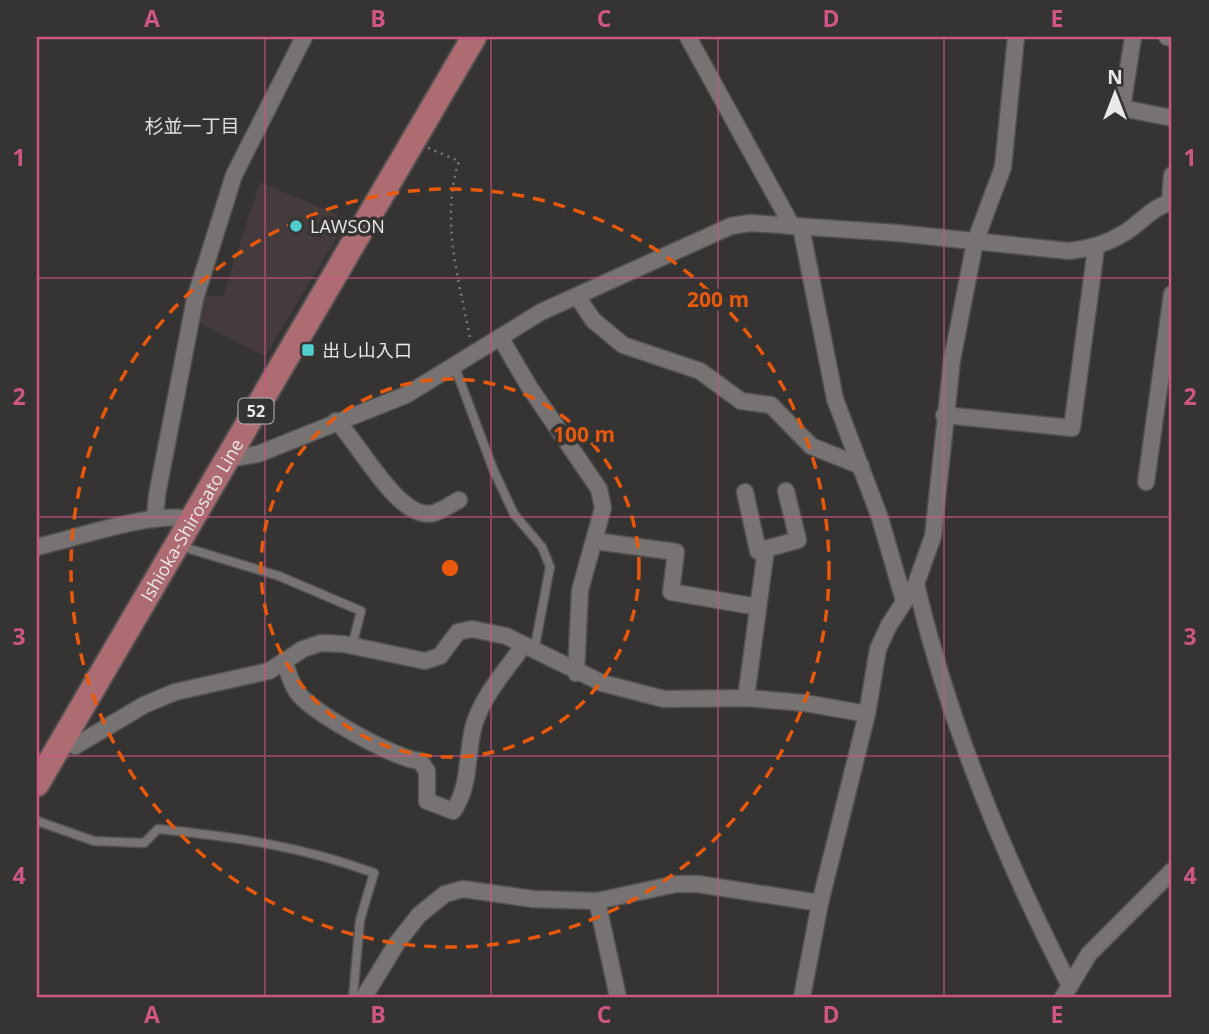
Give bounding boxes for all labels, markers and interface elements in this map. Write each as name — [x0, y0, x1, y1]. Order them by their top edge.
text: A — [144, 2, 160, 34]
text: B — [370, 2, 386, 34]
text: C — [597, 2, 611, 34]
text: D — [822, 2, 840, 34]
text: E — [1051, 2, 1063, 34]
north arrow — [1080, 60, 1150, 130]
text: N — [1107, 64, 1123, 90]
district label: 杉並一丁目 — [144, 113, 240, 139]
text: 1 — [12, 141, 26, 173]
text: 1 — [1183, 141, 1197, 173]
place label: LAWSON — [310, 214, 385, 238]
marker: LAWSON — [288, 218, 304, 234]
text: 200 m — [687, 285, 749, 313]
place label: 出し山入口 — [322, 338, 412, 362]
marker: 出し山入口 — [300, 342, 316, 358]
text: 2 — [12, 380, 26, 412]
text: 2 — [1183, 380, 1197, 412]
road number: 52 — [238, 398, 274, 424]
text: 100 m — [553, 420, 615, 448]
street label: Ishioka-Shirosato Line — [135, 434, 248, 606]
centre of rings — [438, 556, 462, 580]
text: 3 — [12, 620, 26, 652]
text: 3 — [1183, 620, 1197, 652]
text: 4 — [12, 859, 26, 891]
text: 4 — [1183, 859, 1197, 891]
text: A — [144, 998, 160, 1030]
text: B — [370, 998, 386, 1030]
text: C — [597, 998, 611, 1030]
text: D — [822, 998, 840, 1030]
text: E — [1051, 998, 1063, 1030]

